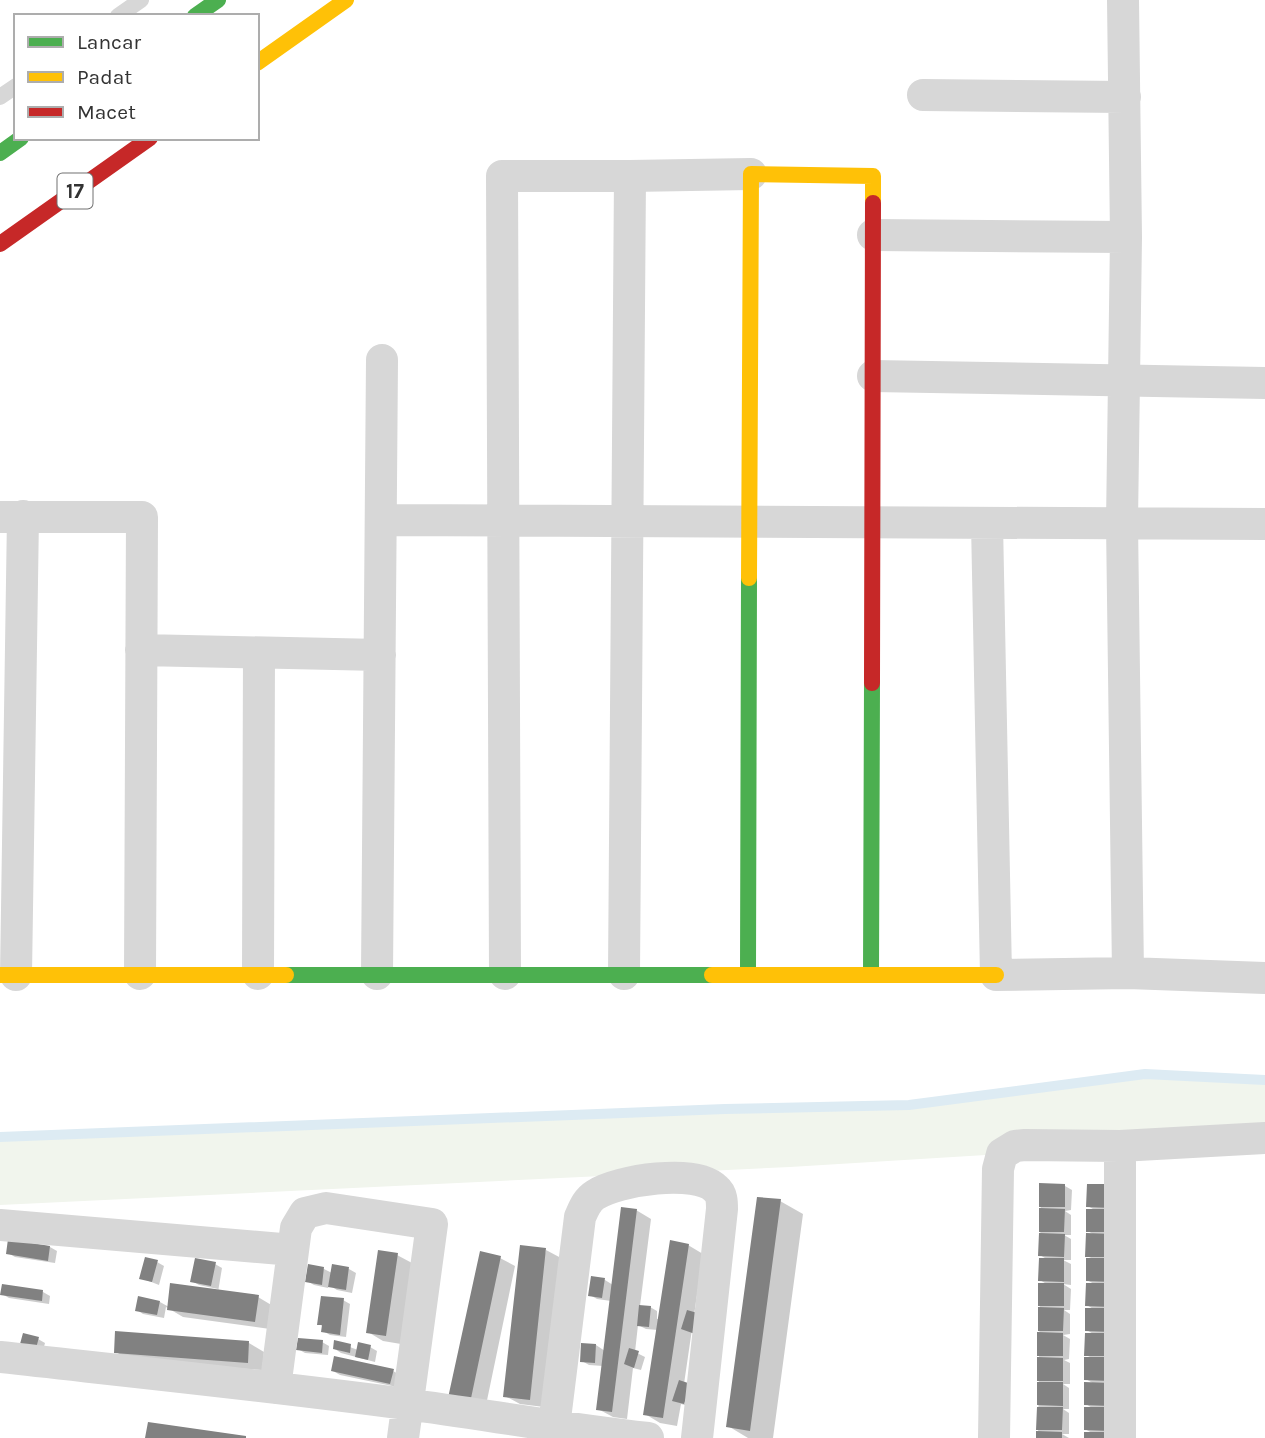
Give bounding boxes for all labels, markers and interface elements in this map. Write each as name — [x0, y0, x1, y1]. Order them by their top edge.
legend — [14, 14, 259, 140]
text: Lancar — [77, 30, 141, 54]
text: Padat — [77, 65, 132, 89]
text: Macet — [77, 100, 136, 124]
road number: 17 — [57, 174, 92, 208]

